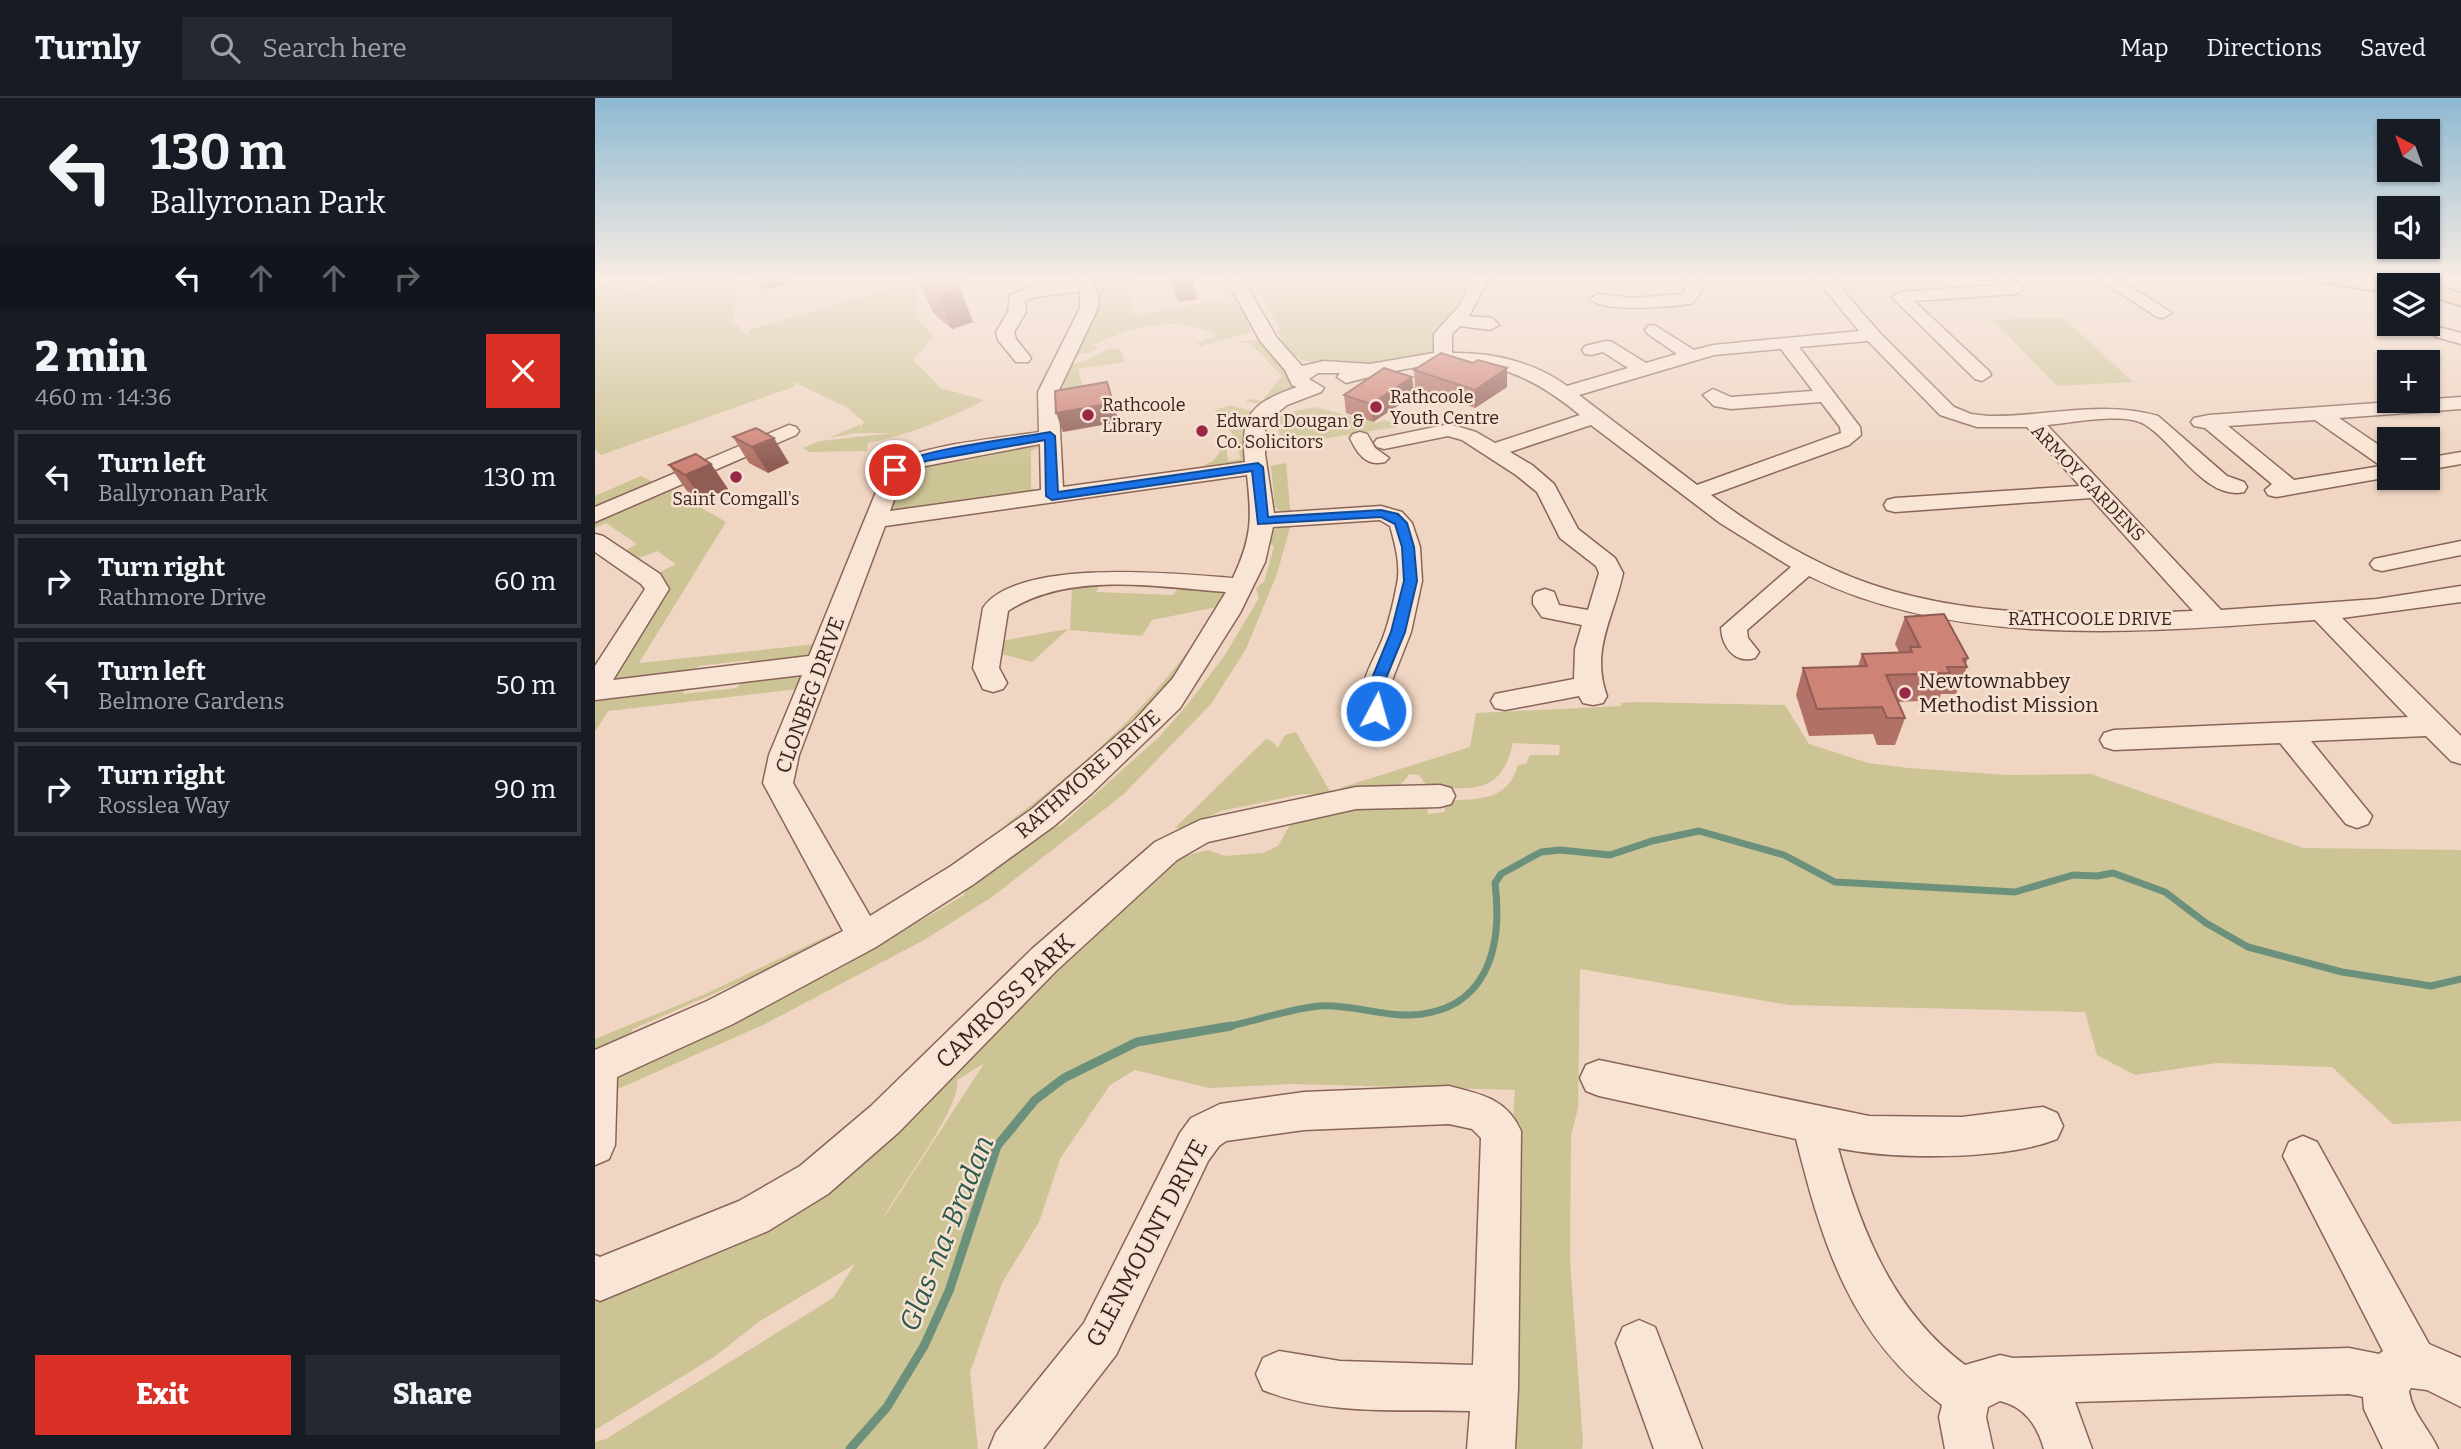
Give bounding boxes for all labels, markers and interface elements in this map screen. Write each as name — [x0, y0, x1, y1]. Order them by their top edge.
search box — [182, 17, 672, 80]
text: Turnly — [35, 28, 140, 68]
icon: search — [206, 29, 244, 67]
text: Search here — [262, 33, 407, 64]
text: Map — [2120, 34, 2169, 62]
text: Directions — [2207, 34, 2322, 62]
text: Saved — [2360, 34, 2426, 62]
north arrow — [2377, 119, 2439, 182]
map controls — [2377, 119, 2440, 490]
text: 130 m — [150, 123, 286, 182]
icon: left — [35, 126, 126, 217]
text: Ballyronan Park — [150, 183, 386, 221]
button: sound — [2377, 196, 2440, 259]
icon: left — [169, 259, 207, 297]
icon: ahead — [242, 259, 280, 297]
icon: ahead — [315, 259, 353, 297]
icon: right — [388, 259, 426, 297]
button: layers — [2377, 273, 2440, 336]
text: 2 min — [35, 332, 147, 382]
button: close — [486, 334, 560, 408]
button: + — [2377, 350, 2440, 413]
text: 460 m · 14:36 — [35, 383, 172, 411]
place label: Rathcoole Youth Centre — [1390, 386, 1499, 429]
place label: Rathcoole Library — [1102, 394, 1186, 437]
marker: Rathcoole Youth Centre — [1368, 399, 1384, 415]
marker: Rathcoole Library — [1080, 407, 1096, 423]
place label: Edward Dougan & Co. Solicitors — [1216, 410, 1364, 453]
street label: ARMOY GARDENS — [2027, 420, 2149, 546]
marker: Edward Dougan & Co. Solicitors — [1194, 423, 1210, 439]
button: − — [2377, 427, 2440, 490]
pin — [865, 440, 925, 500]
text: Turn left — [98, 448, 206, 479]
icon: arrive — [876, 451, 914, 489]
icon: left — [39, 458, 77, 496]
text: 130 m — [484, 462, 556, 493]
marker: Saint Comgall's — [728, 469, 744, 485]
text: Ballyronan Park — [98, 479, 267, 507]
place label: Saint Comgall's — [672, 488, 800, 510]
text: Turn right — [98, 552, 225, 583]
icon: right — [39, 562, 77, 600]
text: 60 m — [494, 566, 556, 597]
text: Rathmore Drive — [98, 583, 266, 611]
street label: RATHCOOLE DRIVE — [2008, 608, 2172, 630]
street label: CLONBEG DRIVE — [770, 613, 850, 777]
text: Turn left — [98, 656, 206, 687]
icon: left — [39, 666, 77, 704]
place label: Newtownabbey Methodist Mission — [1919, 668, 2099, 718]
text: 50 m — [495, 670, 556, 701]
position arrow — [1339, 674, 1413, 748]
marker: Newtownabbey Methodist Mission — [1897, 685, 1913, 701]
text: Belmore Gardens — [98, 687, 284, 715]
street label: RATHMORE DRIVE — [1010, 704, 1166, 844]
text: Turn right — [98, 760, 225, 791]
icon: right — [39, 770, 77, 808]
text: 90 m — [494, 774, 556, 805]
text: Rosslea Way — [98, 791, 230, 819]
street label: CAMROSS PARK — [930, 928, 1080, 1074]
water label: Glas-na-Bradan — [892, 1131, 1001, 1336]
street label: GLENMOUNT DRIVE — [1080, 1134, 1214, 1352]
button: Exit — [35, 1355, 291, 1435]
button: Share — [305, 1355, 560, 1435]

